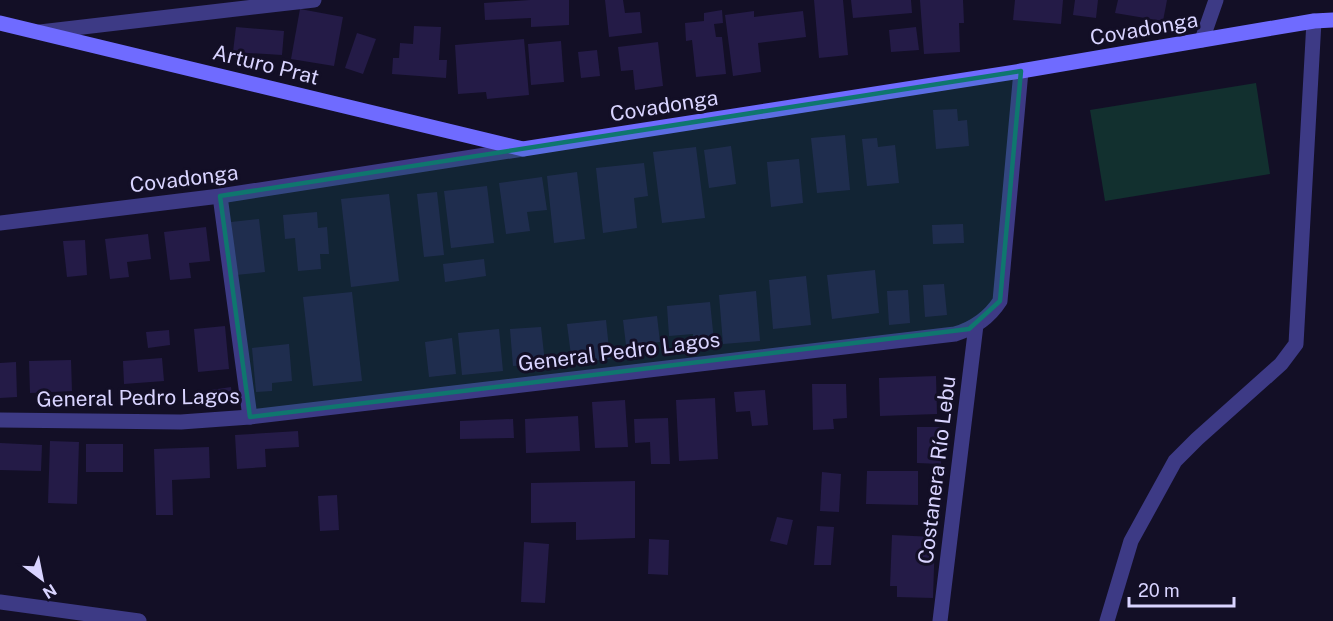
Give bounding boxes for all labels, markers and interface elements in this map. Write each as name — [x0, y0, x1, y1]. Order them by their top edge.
street label: Covadonga — [1088, 7, 1200, 50]
street label: Arturo Prat — [210, 39, 322, 90]
street label: Covadonga — [608, 85, 720, 126]
street label: Covadonga — [128, 159, 240, 198]
street label: General Pedro Lagos — [516, 327, 721, 376]
street label: Costanera Río Lebu — [913, 375, 960, 565]
street label: General Pedro Lagos — [36, 383, 240, 412]
north arrow — [12, 549, 72, 609]
scale bar — [1129, 570, 1234, 608]
text: N — [39, 580, 60, 603]
text: 20 m — [1138, 580, 1180, 601]

